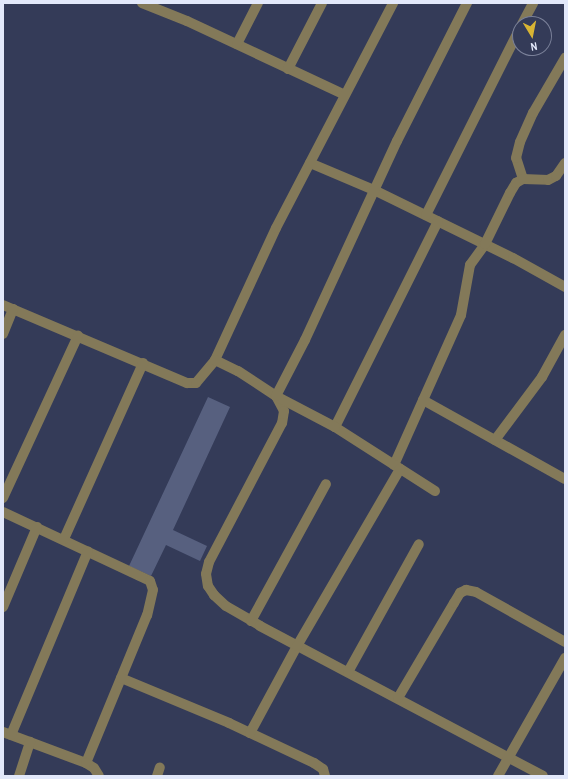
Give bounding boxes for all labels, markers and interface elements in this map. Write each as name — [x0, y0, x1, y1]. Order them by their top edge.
north arrow — [512, 16, 552, 56]
text: N — [529, 39, 538, 54]

